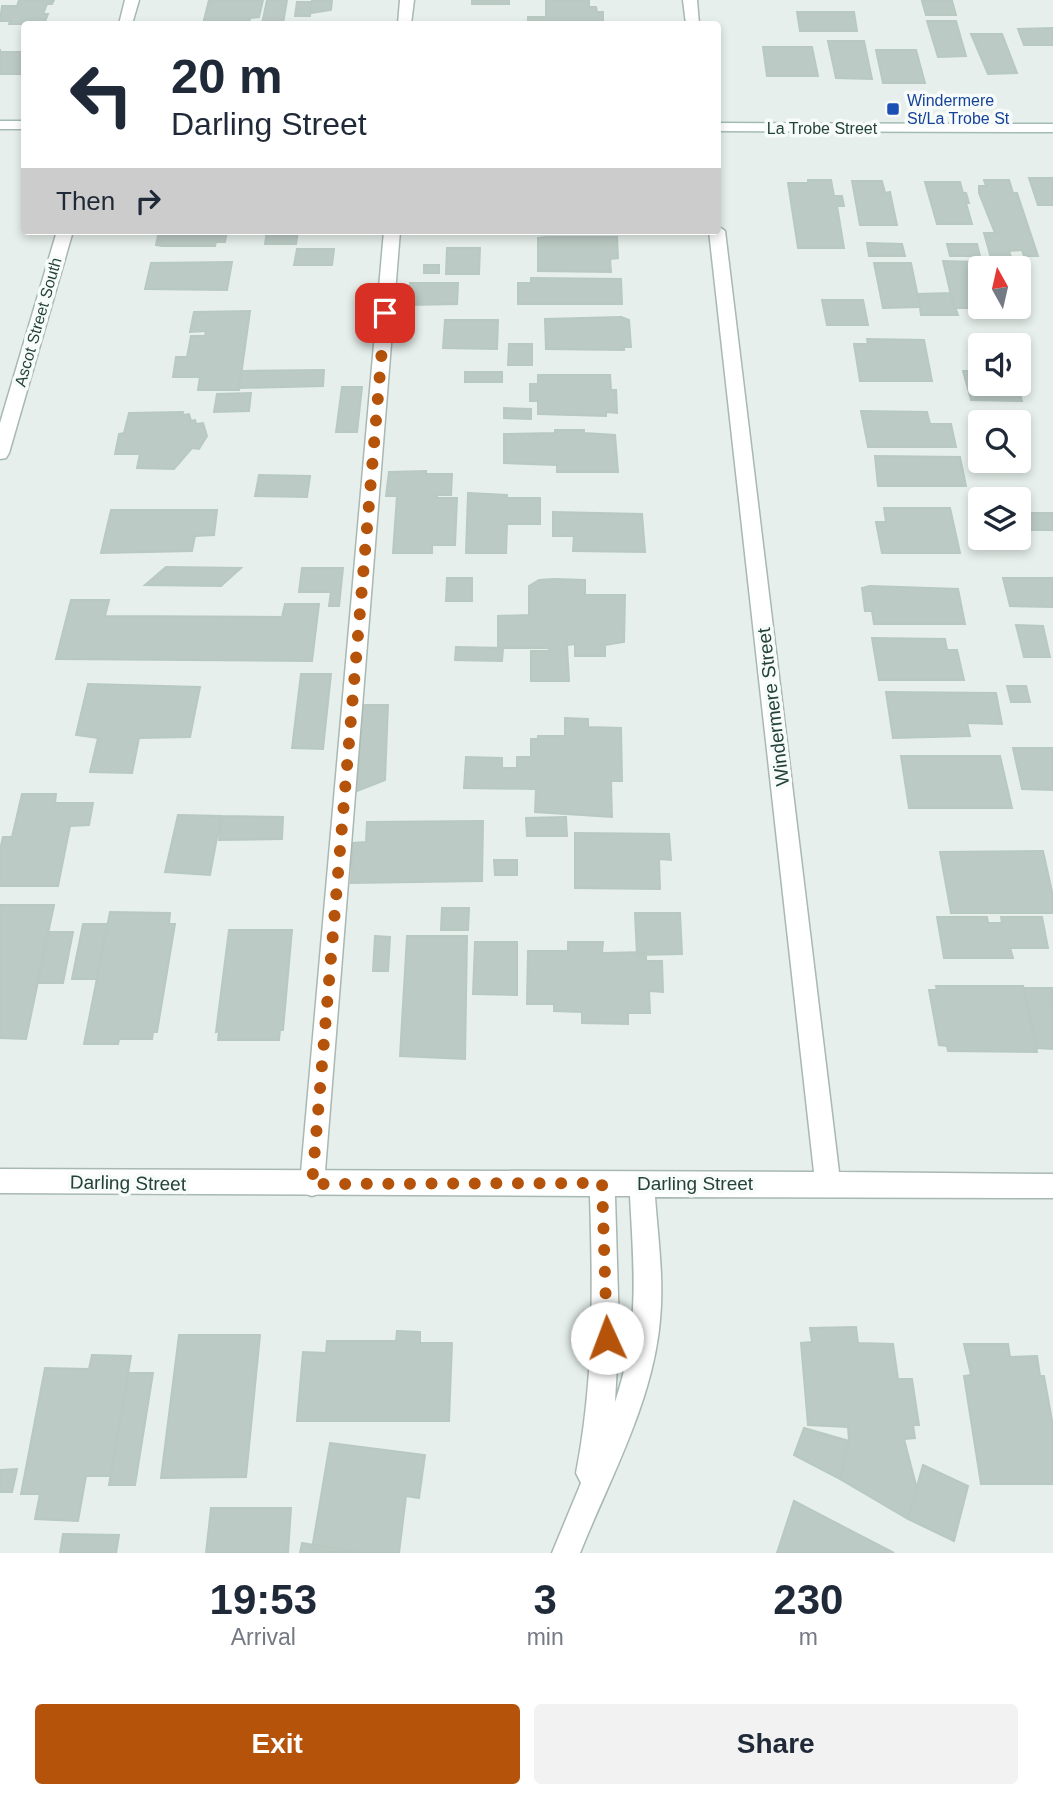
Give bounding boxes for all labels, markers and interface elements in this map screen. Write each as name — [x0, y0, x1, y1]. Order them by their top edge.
icon: left — [56, 49, 147, 140]
text: 20 m — [171, 49, 283, 103]
place label: Windermere St/La Trobe St — [907, 92, 1010, 127]
marker: Windermere St/La Trobe St — [885, 101, 901, 117]
text: Darling Street — [171, 106, 367, 142]
street label: La Trobe Street — [767, 120, 878, 137]
icon: right — [129, 182, 167, 220]
text: Then — [56, 186, 115, 216]
street label: Ascot Street South — [11, 256, 65, 388]
north arrow — [968, 256, 1031, 318]
map controls — [968, 256, 1031, 550]
pin — [355, 283, 415, 343]
icon: arrive — [366, 294, 404, 332]
button: sound — [968, 333, 1031, 396]
button: search — [968, 410, 1031, 473]
button: layers — [968, 487, 1031, 550]
street label: Windermere Street — [753, 626, 793, 787]
street label: Darling Street — [70, 1171, 187, 1195]
street label: Darling Street — [637, 1173, 754, 1194]
position arrow — [570, 1301, 644, 1375]
text: 19:53 — [210, 1576, 317, 1623]
text: 3 — [533, 1576, 557, 1623]
text: 230 — [773, 1576, 843, 1623]
text: Arrival — [231, 1624, 296, 1650]
text: min — [527, 1624, 564, 1650]
text: m — [799, 1624, 818, 1650]
button: Exit — [35, 1704, 520, 1784]
button: Share — [534, 1704, 1018, 1784]

